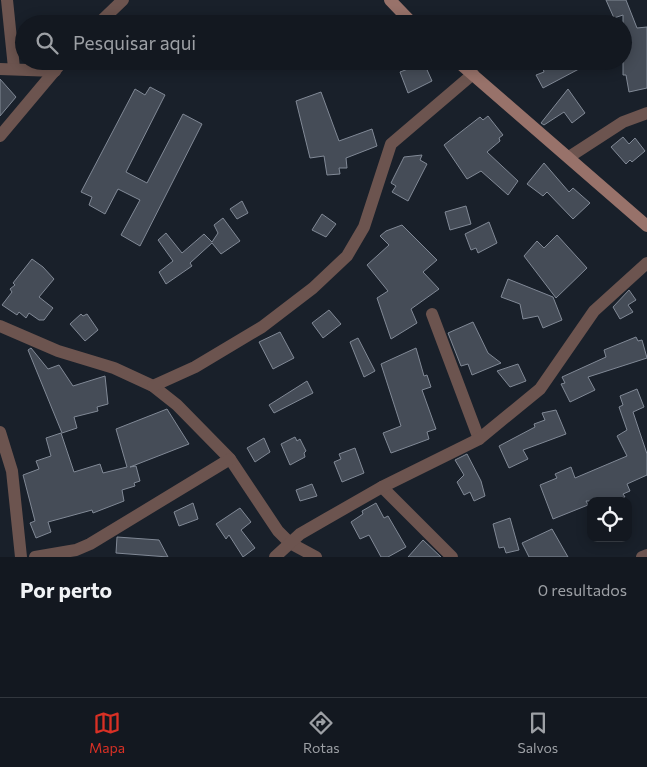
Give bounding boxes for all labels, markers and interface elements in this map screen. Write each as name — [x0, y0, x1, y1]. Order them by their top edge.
search box — [15, 15, 632, 70]
icon: search — [33, 29, 61, 57]
text: Pesquisar aqui — [73, 31, 196, 54]
map controls — [587, 497, 632, 542]
button: locate — [587, 497, 632, 542]
text: Por perto — [20, 577, 112, 602]
text: 0 resultados — [538, 580, 627, 599]
tab: Mapa — [89, 709, 125, 756]
tab: Rotas — [303, 709, 340, 756]
tab: Salvos — [517, 709, 558, 756]

